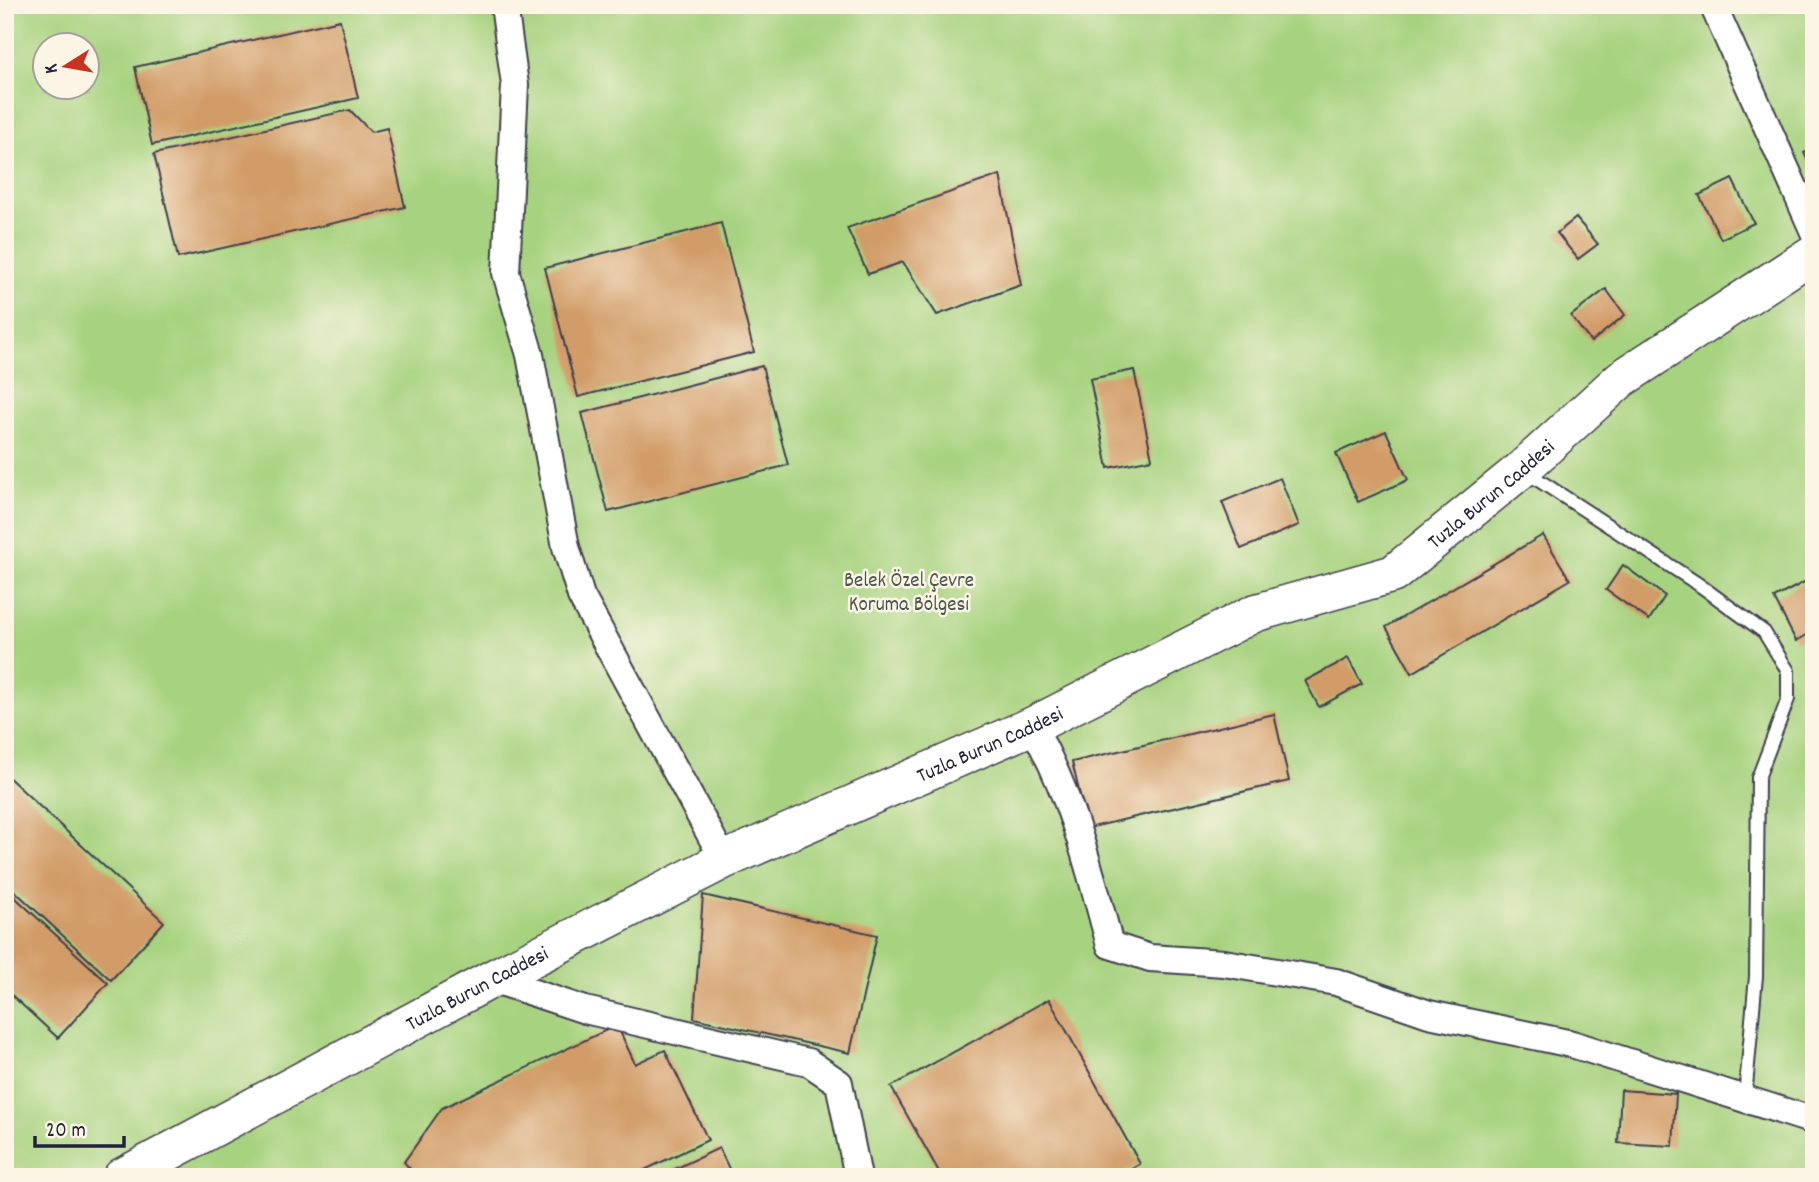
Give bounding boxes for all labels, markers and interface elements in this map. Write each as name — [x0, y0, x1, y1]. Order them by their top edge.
north arrow — [32, 32, 102, 102]
text: K — [39, 61, 67, 75]
street label: Tuzla Burun Caddesi — [1422, 434, 1563, 558]
park label: Belek Özel Çevre Koruma Bölgesi — [844, 567, 974, 621]
street label: Tuzla Burun Caddesi — [913, 701, 1069, 792]
street label: Tuzla Burun Caddesi — [401, 940, 555, 1040]
scale bar — [35, 1105, 124, 1149]
text: 20 m — [46, 1117, 86, 1147]

